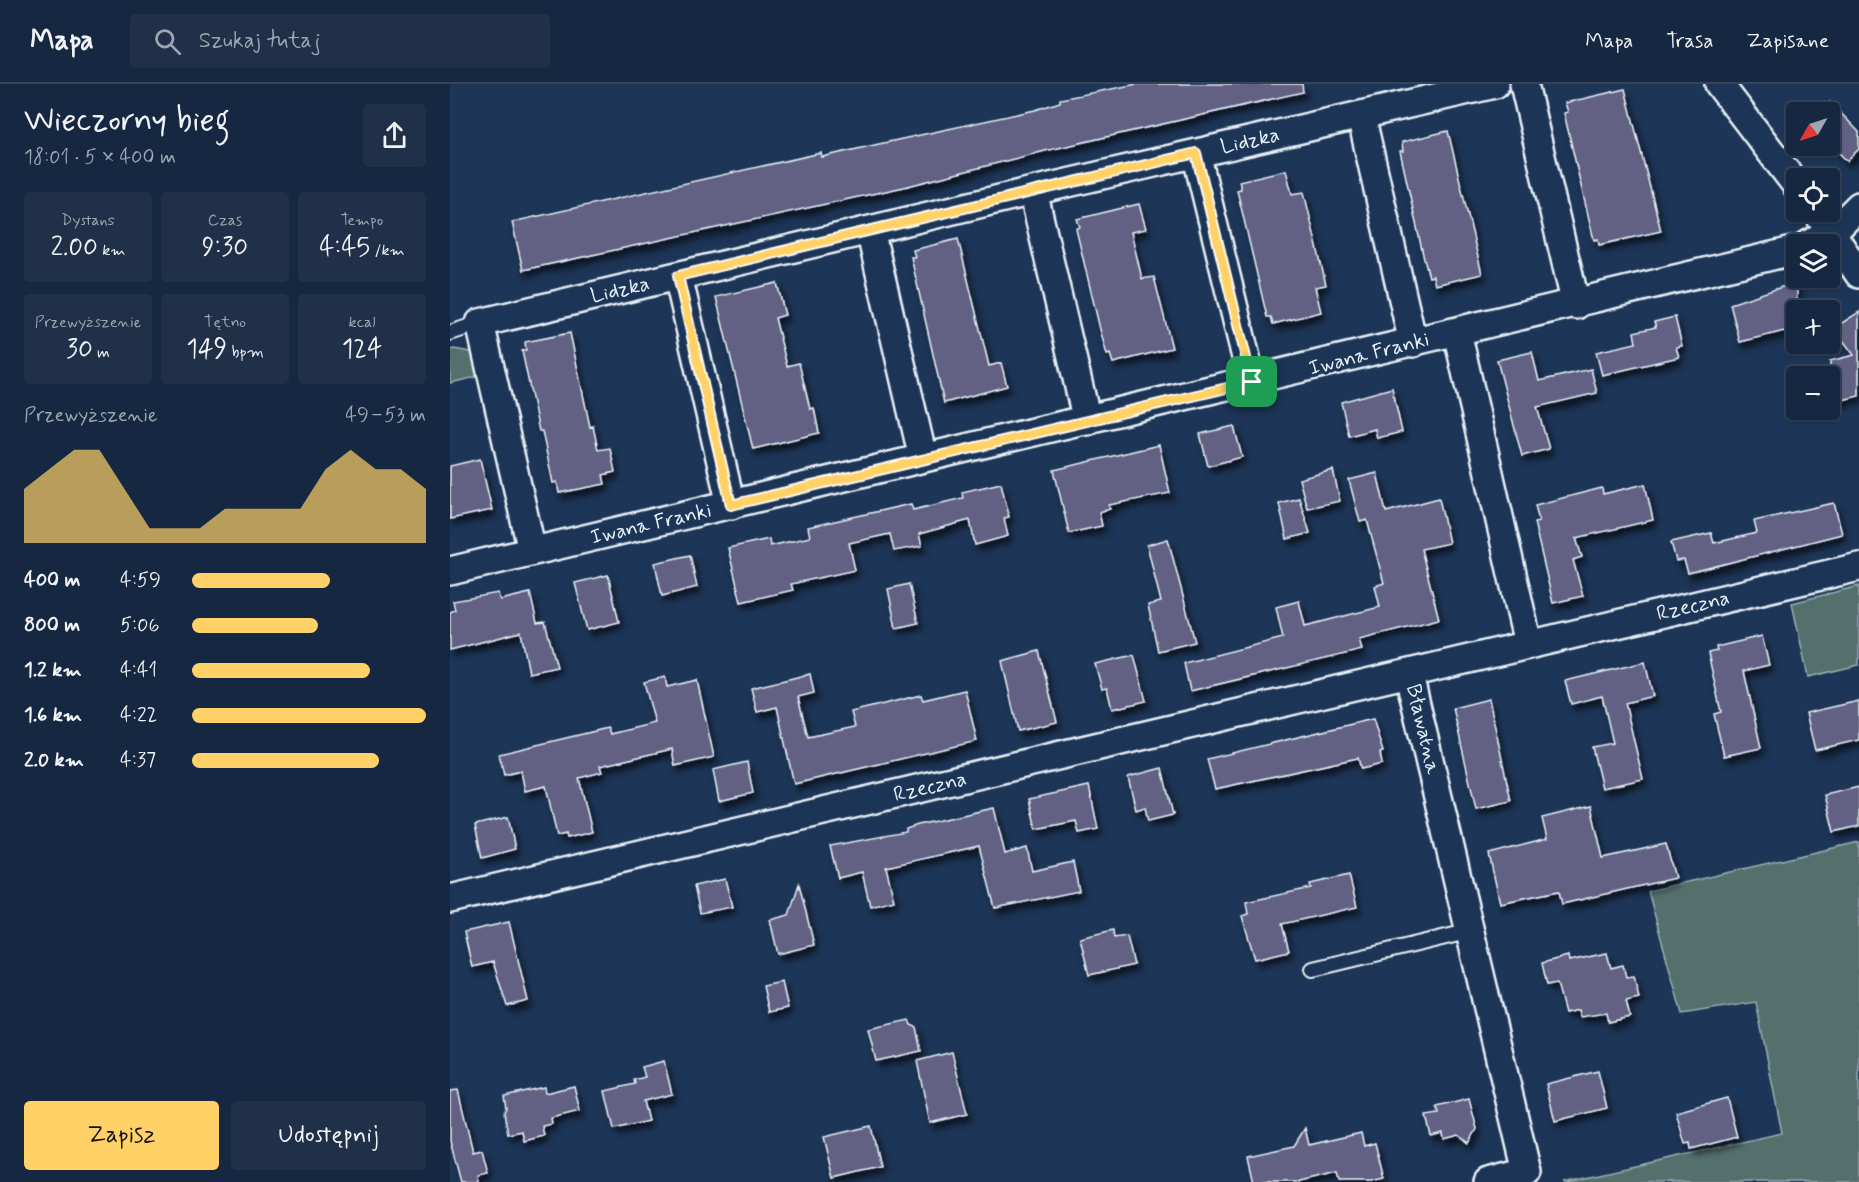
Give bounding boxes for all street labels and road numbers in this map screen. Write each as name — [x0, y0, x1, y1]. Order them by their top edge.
street label: Lidzka — [1218, 121, 1282, 161]
street label: Lidzka — [588, 270, 652, 310]
street label: Iwana Franki — [1306, 326, 1432, 382]
street label: Iwana Franki — [588, 496, 714, 552]
street label: Rzeczna — [1654, 584, 1732, 628]
street label: Bławatna — [1399, 681, 1447, 777]
street label: Rzeczna — [891, 765, 969, 809]

